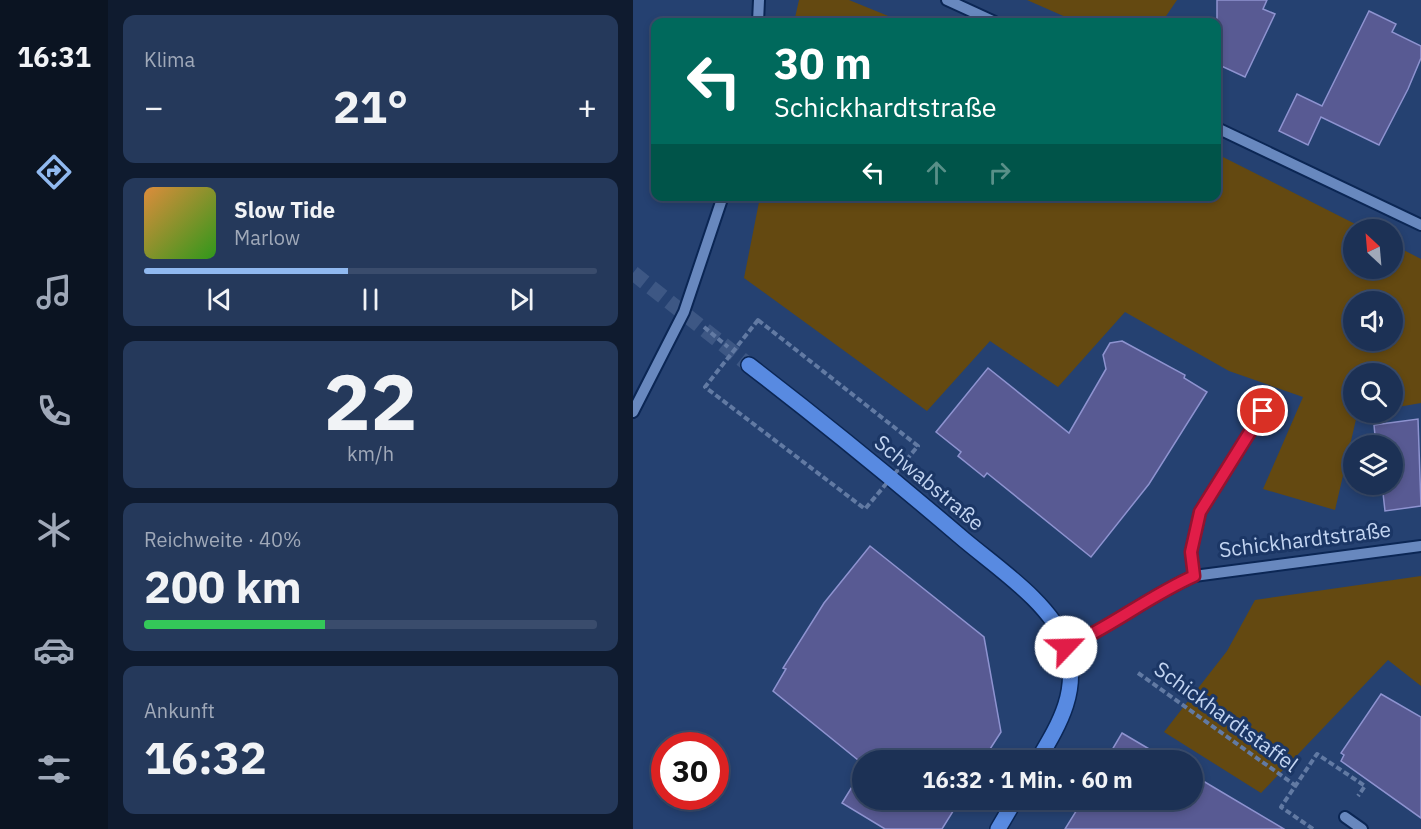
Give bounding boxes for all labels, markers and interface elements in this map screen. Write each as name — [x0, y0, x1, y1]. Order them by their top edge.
text: 30 m — [774, 36, 872, 91]
text: 16:31 — [17, 39, 91, 74]
icon: left — [675, 42, 753, 120]
text: Klima — [144, 46, 195, 73]
text: 21° — [333, 77, 408, 135]
text: − — [144, 85, 164, 128]
text: + — [577, 85, 597, 128]
text: Schickhardtstraße — [774, 89, 997, 124]
icon: directions — [33, 151, 75, 193]
icon: left — [857, 156, 890, 189]
icon: ahead — [920, 156, 953, 189]
icon: right — [983, 156, 1016, 189]
text: Slow Tide — [234, 195, 335, 224]
north arrow — [1343, 219, 1403, 279]
map controls — [1343, 219, 1403, 495]
text: Marlow — [234, 224, 300, 251]
icon: music — [33, 271, 75, 313]
icon: previous — [203, 283, 236, 316]
icon: pause — [354, 283, 387, 316]
icon: next — [505, 283, 538, 316]
button: sound — [1343, 291, 1403, 351]
text: 22 — [324, 350, 417, 451]
button: search — [1343, 363, 1403, 423]
pin — [1237, 385, 1288, 436]
icon: phone — [33, 390, 75, 432]
icon: arrive — [1246, 394, 1279, 427]
street label: Schwabstraße — [869, 428, 990, 536]
button: layers — [1343, 435, 1403, 495]
text: km/h — [347, 440, 394, 467]
icon: climate — [33, 509, 75, 551]
street label: Schickhardtstraße — [1217, 515, 1392, 563]
text: Reichweite · 40% — [144, 526, 301, 553]
text: 200 km — [144, 557, 302, 615]
position arrow — [1034, 615, 1098, 679]
icon: car — [33, 629, 75, 671]
street label: Schickhardtstaffel — [1149, 655, 1304, 778]
text: Ankunft — [144, 697, 215, 724]
text: 16:32 — [144, 728, 267, 786]
speed limit sign: 30 — [651, 732, 729, 810]
icon: filters — [33, 748, 75, 790]
text: 16:32 · 1 Min. · 60 m — [922, 765, 1133, 794]

